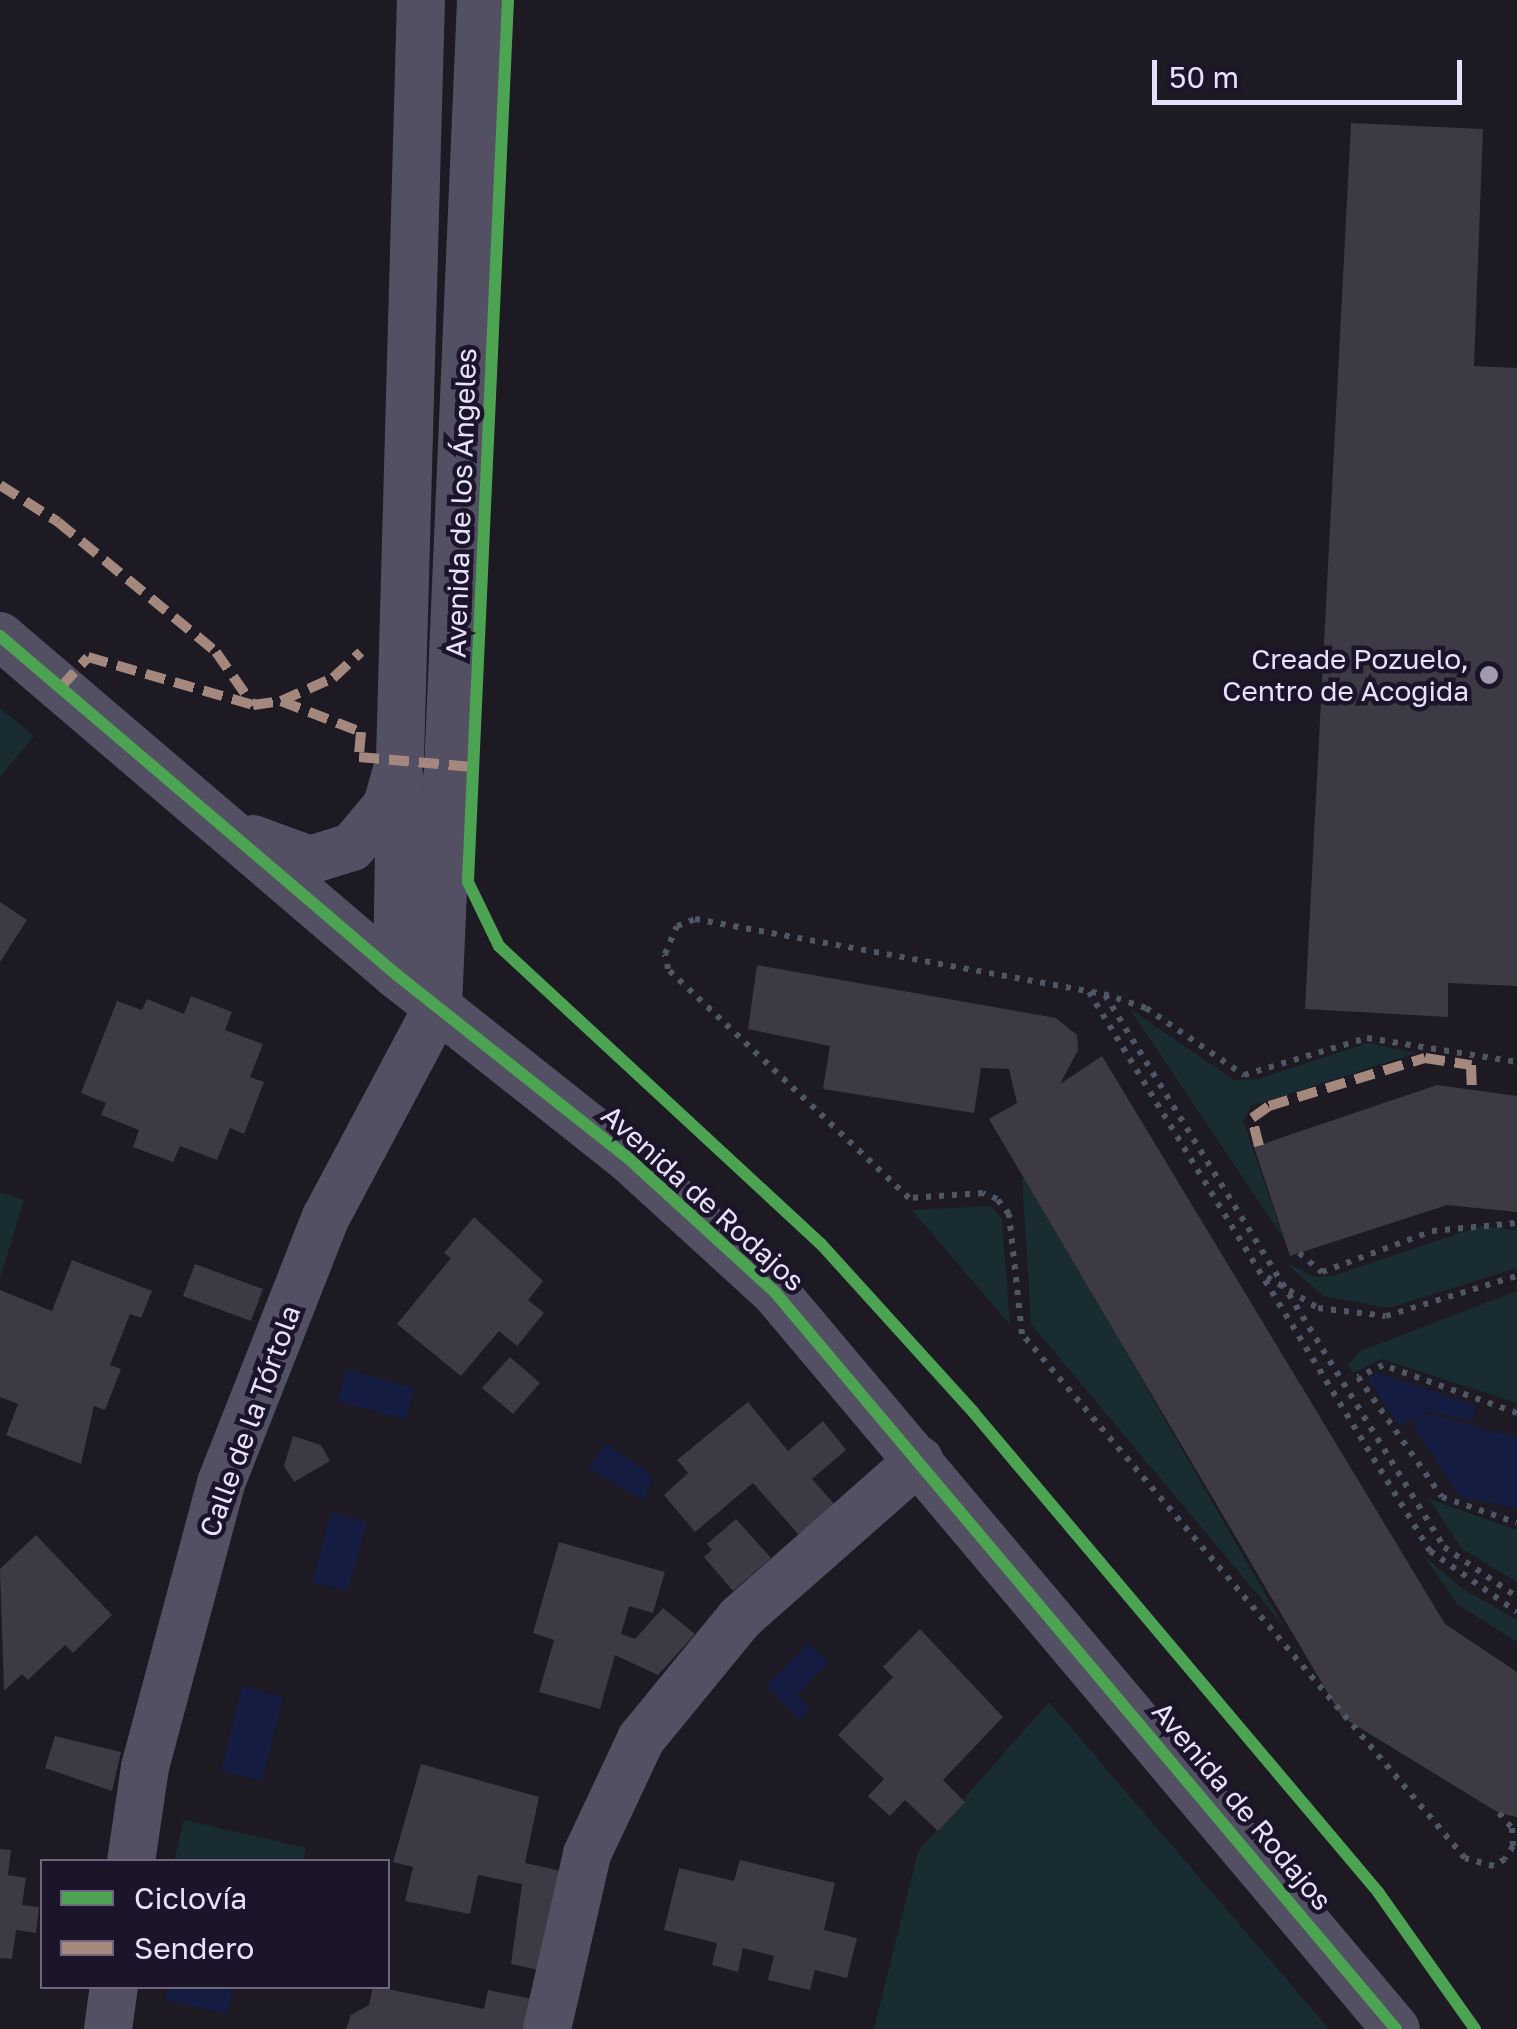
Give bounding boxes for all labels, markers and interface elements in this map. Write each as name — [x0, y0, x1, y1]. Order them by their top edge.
scale bar — [1157, 40, 1467, 102]
text: 50 m — [1169, 59, 1239, 95]
street label: Avenida de los Ángeles — [439, 347, 483, 659]
place label: Creade Pozuelo, Centro de Acogida — [1222, 642, 1469, 708]
marker: Creade Pozuelo, Centro de Acogida — [1478, 664, 1500, 686]
street label: Avenida de Rodajos — [595, 1098, 811, 1298]
street label: Calle de la Tórtola — [193, 1301, 307, 1541]
street label: Avenida de Rodajos — [1145, 1695, 1339, 1917]
legend — [40, 1859, 390, 1989]
text: Ciclovía — [134, 1880, 247, 1916]
text: Sendero — [134, 1930, 254, 1966]

